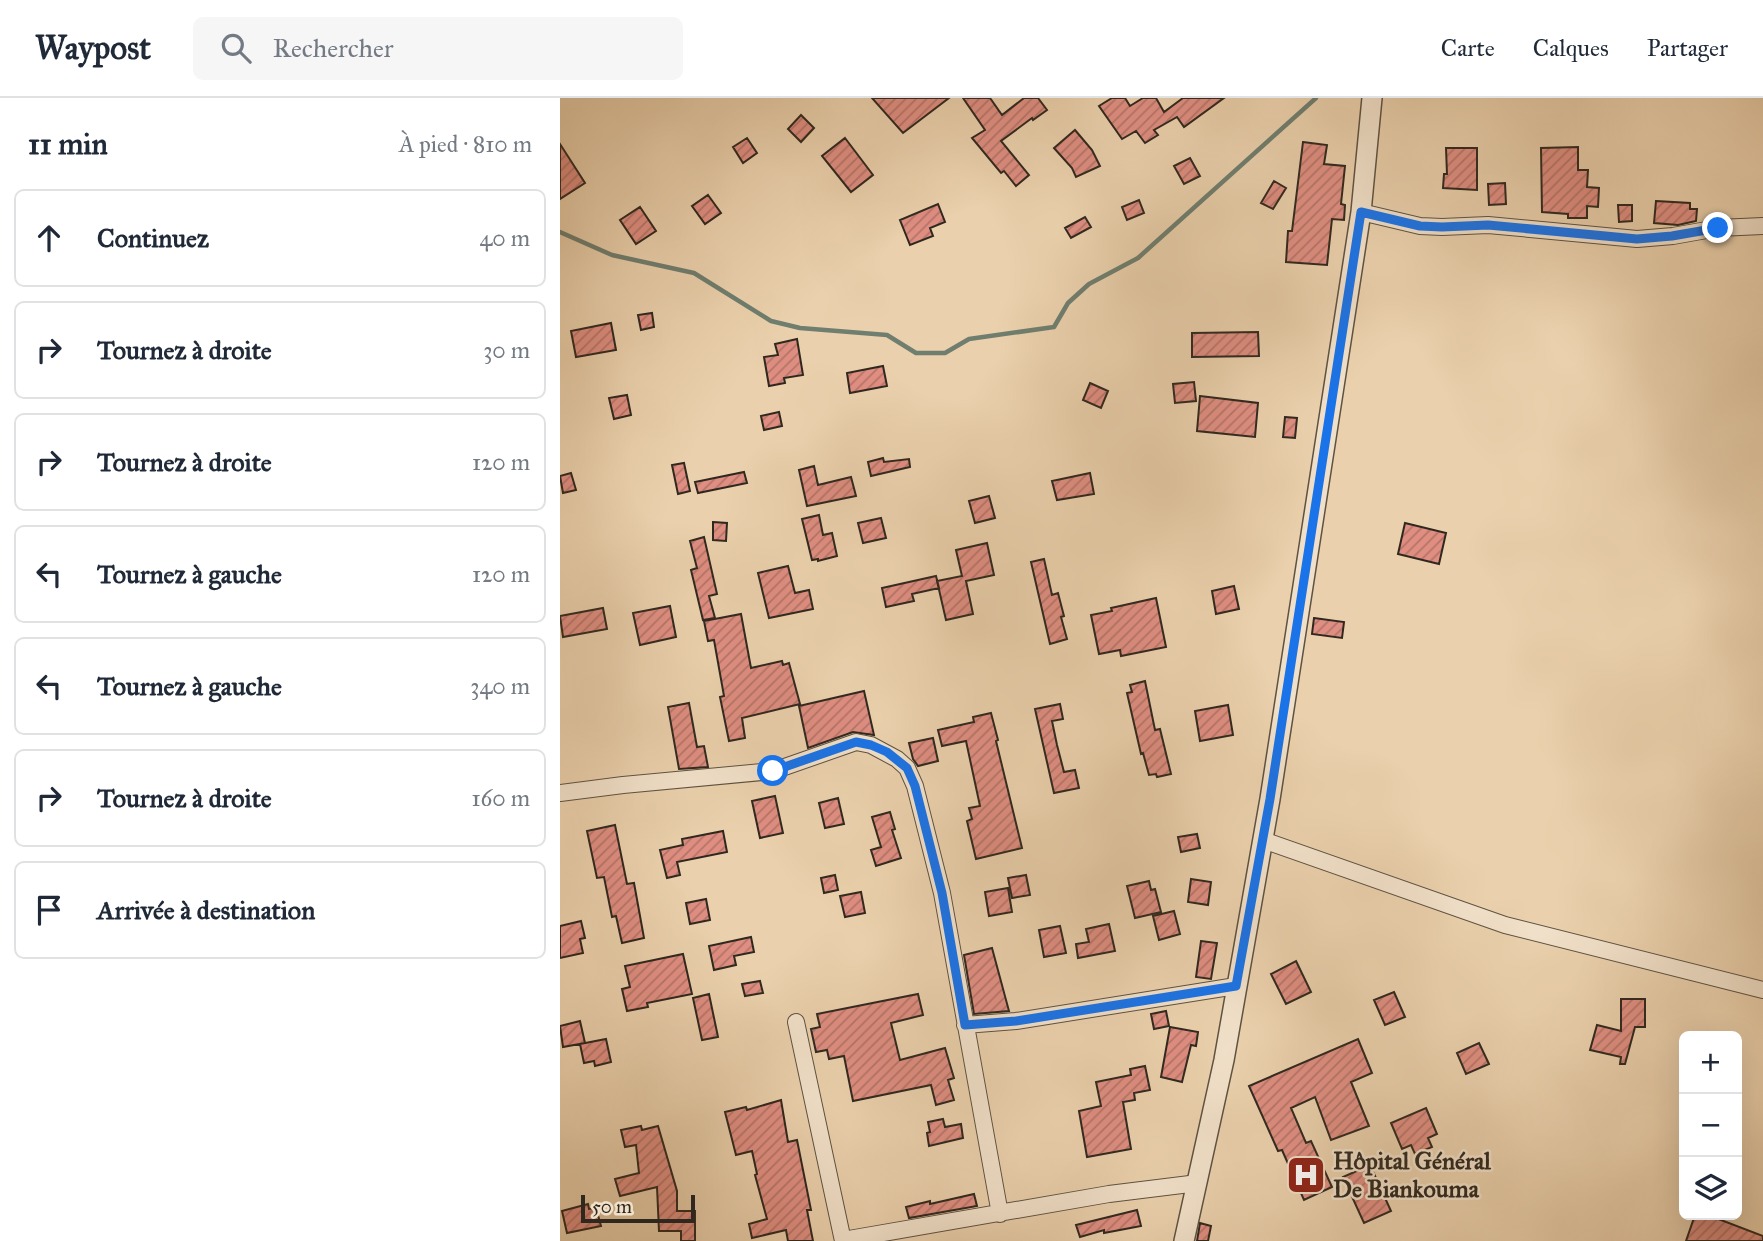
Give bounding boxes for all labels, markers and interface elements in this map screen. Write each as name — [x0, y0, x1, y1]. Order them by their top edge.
search box — [193, 17, 683, 80]
text: Waypost — [35, 28, 151, 68]
icon: search — [217, 29, 255, 67]
text: Rechercher — [273, 32, 394, 64]
text: Carte — [1441, 33, 1495, 63]
text: Calques — [1533, 33, 1609, 63]
text: Partager — [1647, 33, 1728, 63]
text: 11 min — [28, 126, 108, 162]
text: À pied · 810 m — [399, 130, 532, 158]
route end — [1702, 212, 1733, 243]
icon: ahead — [30, 219, 68, 257]
text: Continuez — [97, 222, 209, 254]
text: 40 m — [480, 224, 530, 252]
icon: right — [30, 331, 68, 369]
text: Tournez à droite — [97, 334, 272, 366]
text: 30 m — [483, 336, 530, 364]
icon: right — [30, 443, 68, 481]
text: Tournez à droite — [97, 446, 272, 478]
text: 120 m — [472, 448, 530, 476]
icon: left — [30, 555, 68, 593]
text: Tournez à gauche — [97, 558, 282, 590]
text: 120 m — [472, 560, 530, 588]
icon: left — [30, 667, 68, 705]
text: Tournez à gauche — [97, 670, 282, 702]
text: 340 m — [470, 672, 530, 700]
route start — [757, 755, 788, 786]
icon: right — [30, 779, 68, 817]
text: Tournez à droite — [97, 782, 272, 814]
text: 160 m — [472, 784, 530, 812]
icon: arrive — [30, 891, 68, 929]
text: Arrivée à destination — [97, 894, 315, 926]
map controls — [1679, 1031, 1742, 1220]
button: + — [1679, 1031, 1742, 1094]
button: − — [1679, 1094, 1742, 1157]
place label: Hôpital Général De Biankouma — [1333, 1146, 1491, 1204]
hospital icon: Hôpital Général De Biankouma — [1285, 1154, 1327, 1196]
button: layers — [1679, 1157, 1742, 1220]
scale bar — [581, 1192, 695, 1224]
text: 50 m — [592, 1195, 632, 1218]

